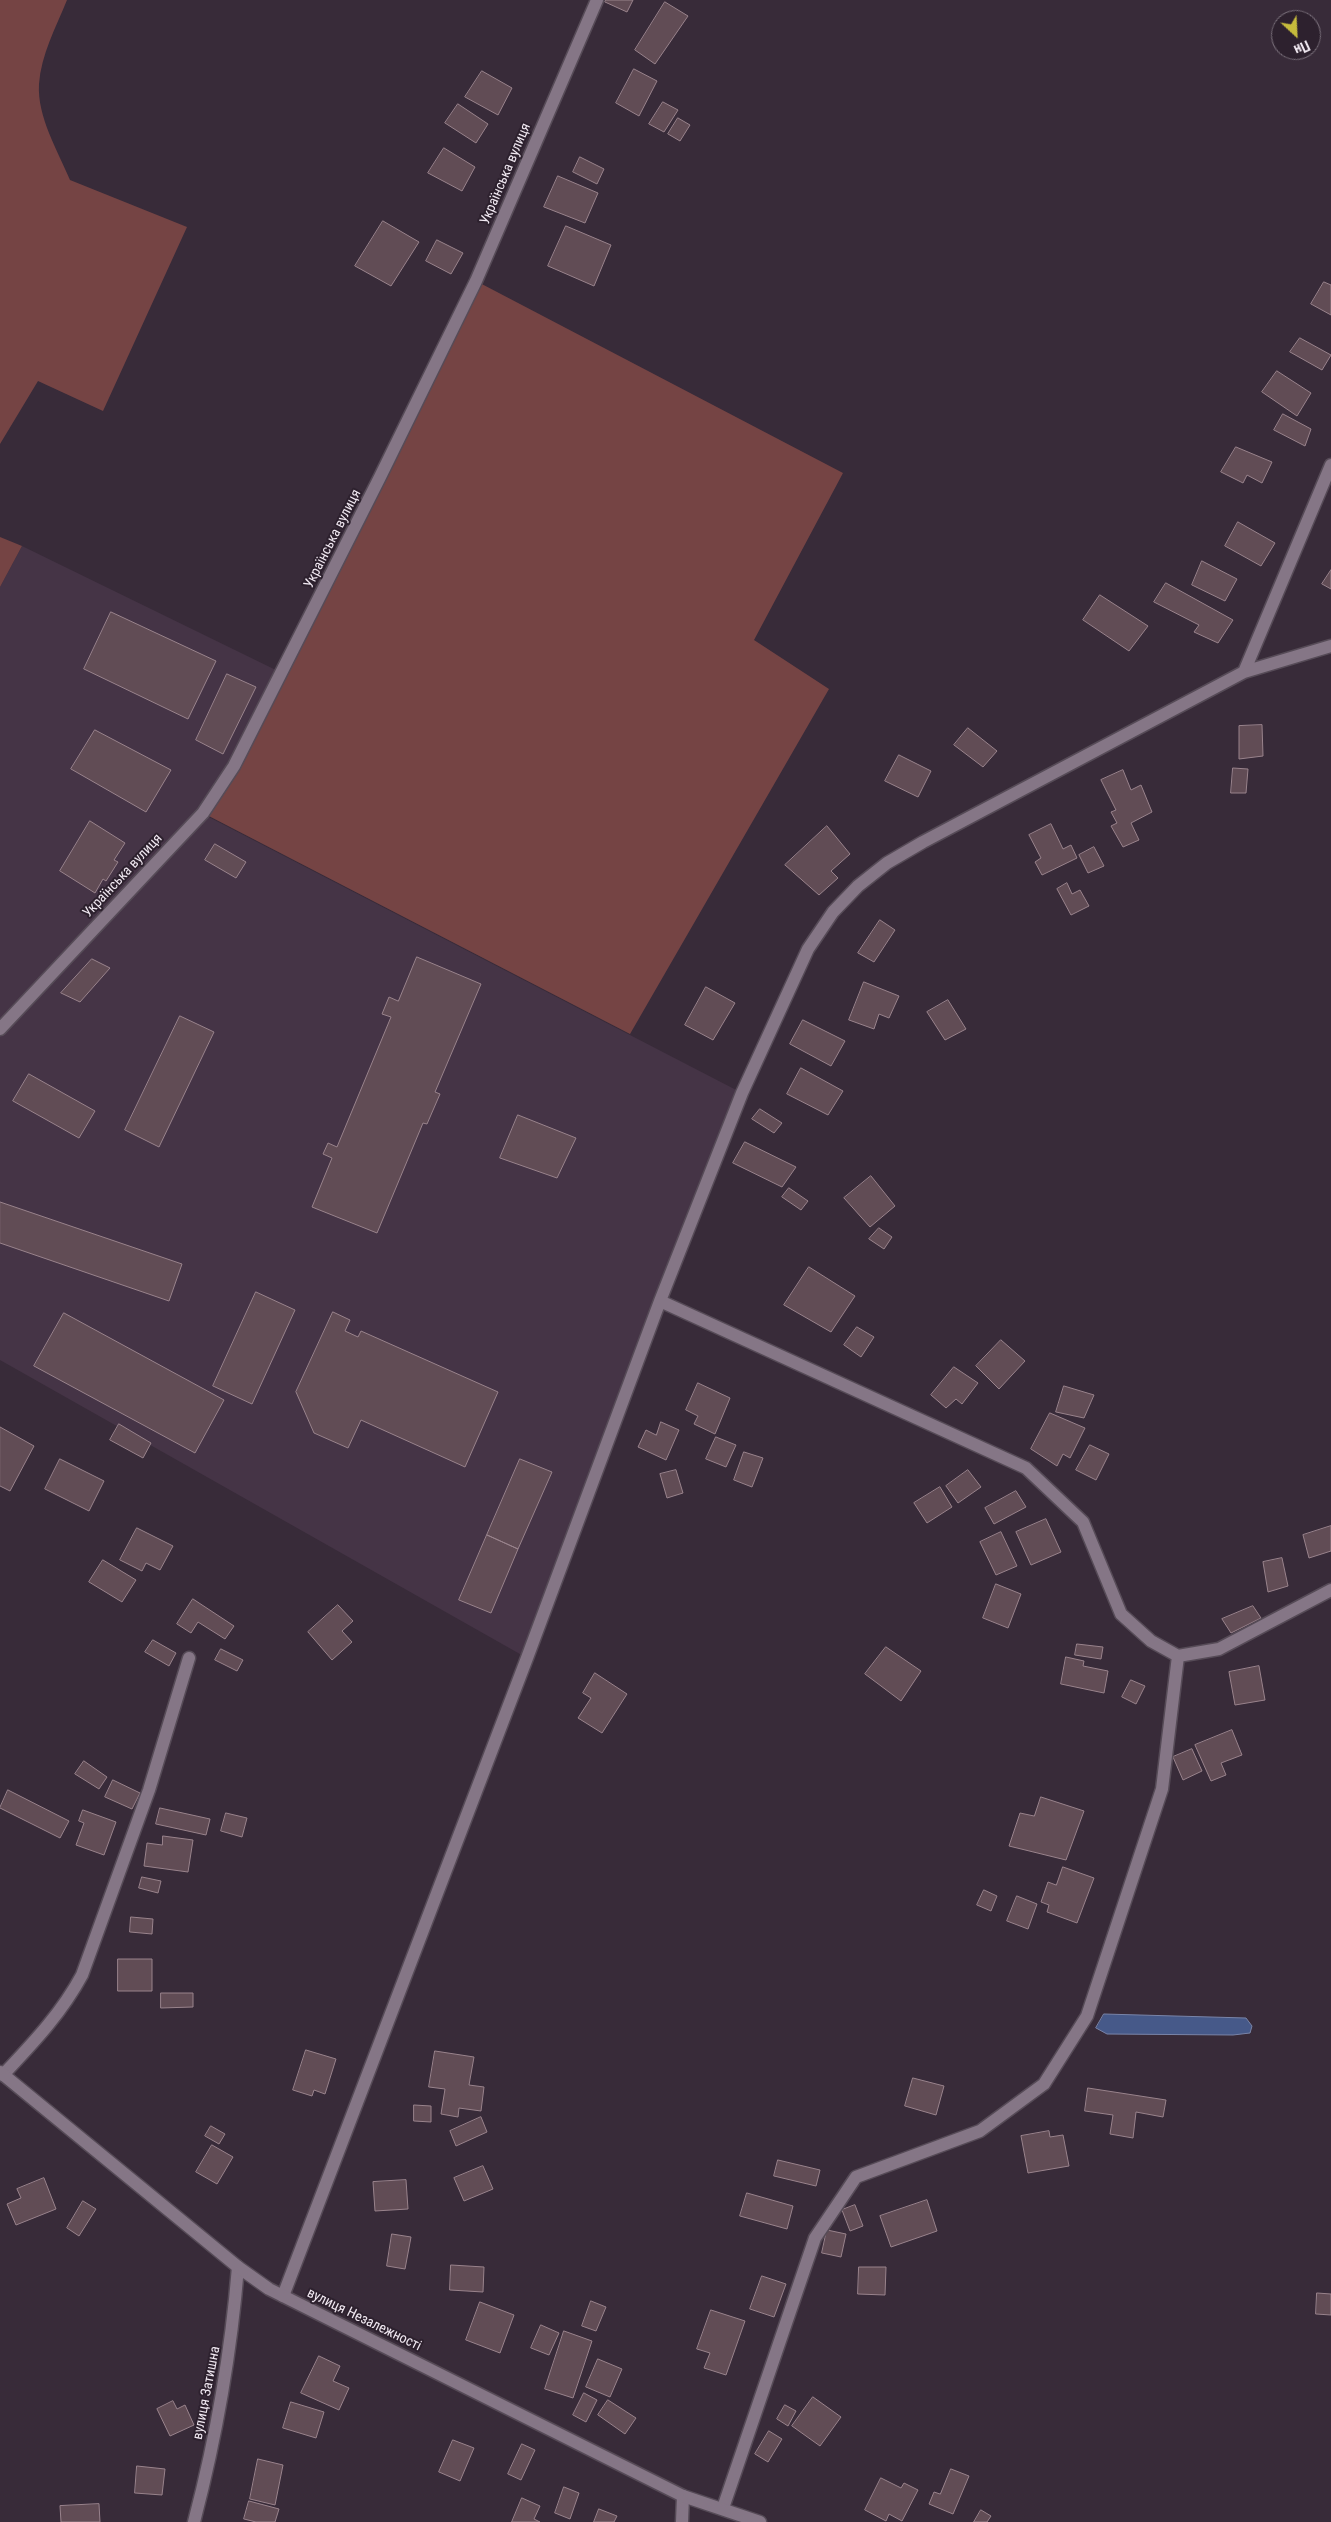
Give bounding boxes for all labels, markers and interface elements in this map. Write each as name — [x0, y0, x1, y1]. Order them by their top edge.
north arrow — [1271, 10, 1321, 60]
text: Пн — [1291, 37, 1312, 58]
street label: Українська вулиця — [477, 121, 535, 227]
street label: Українська вулиця — [301, 487, 365, 591]
street label: Українська вулиця — [80, 831, 166, 921]
street label: вулиця Незалежності — [304, 2285, 424, 2355]
street label: вулиця Затишна — [190, 2345, 224, 2441]

